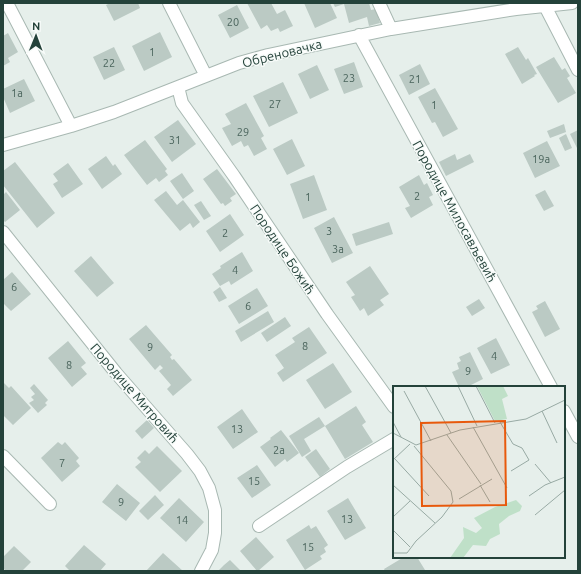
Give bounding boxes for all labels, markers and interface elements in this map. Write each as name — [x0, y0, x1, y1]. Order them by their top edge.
north arrow — [16, 16, 56, 56]
house number: 20 — [227, 16, 239, 28]
text: N — [32, 20, 40, 32]
street label: Обреновачка — [241, 36, 323, 70]
house number: 1 — [149, 46, 155, 58]
house number: 22 — [103, 57, 115, 69]
house number: 23 — [343, 72, 355, 84]
house number: 21 — [409, 73, 421, 85]
house number: 1a — [11, 87, 23, 99]
house number: 27 — [269, 98, 281, 110]
house number: 1 — [431, 99, 437, 111]
house number: 29 — [237, 126, 249, 138]
house number: 31 — [169, 134, 181, 146]
street label: Породице Милосављевић — [410, 138, 500, 284]
house number: 19a — [532, 153, 550, 165]
house number: 2 — [414, 190, 420, 202]
house number: 1 — [305, 191, 311, 203]
street label: Породице Божић — [248, 202, 318, 296]
house number: 3 — [326, 225, 332, 237]
house number: 2 — [222, 227, 228, 239]
house number: 3a — [332, 243, 344, 255]
house number: 4 — [232, 264, 238, 276]
house number: 6 — [11, 281, 17, 293]
house number: 6 — [245, 300, 251, 312]
street label: Породице Митровић — [88, 340, 182, 446]
house number: 8 — [302, 340, 308, 352]
house number: 9 — [147, 341, 153, 353]
house number: 4 — [491, 350, 497, 362]
house number: 8 — [66, 359, 72, 371]
house number: 9 — [465, 365, 471, 377]
inset map — [393, 386, 565, 558]
house number: 13 — [231, 423, 243, 435]
house number: 2a — [273, 444, 285, 456]
house number: 7 — [59, 457, 65, 469]
house number: 15 — [248, 475, 260, 487]
house number: 9 — [118, 496, 124, 508]
house number: 13 — [341, 513, 353, 525]
house number: 14 — [176, 514, 188, 526]
house number: 15 — [302, 541, 314, 553]

